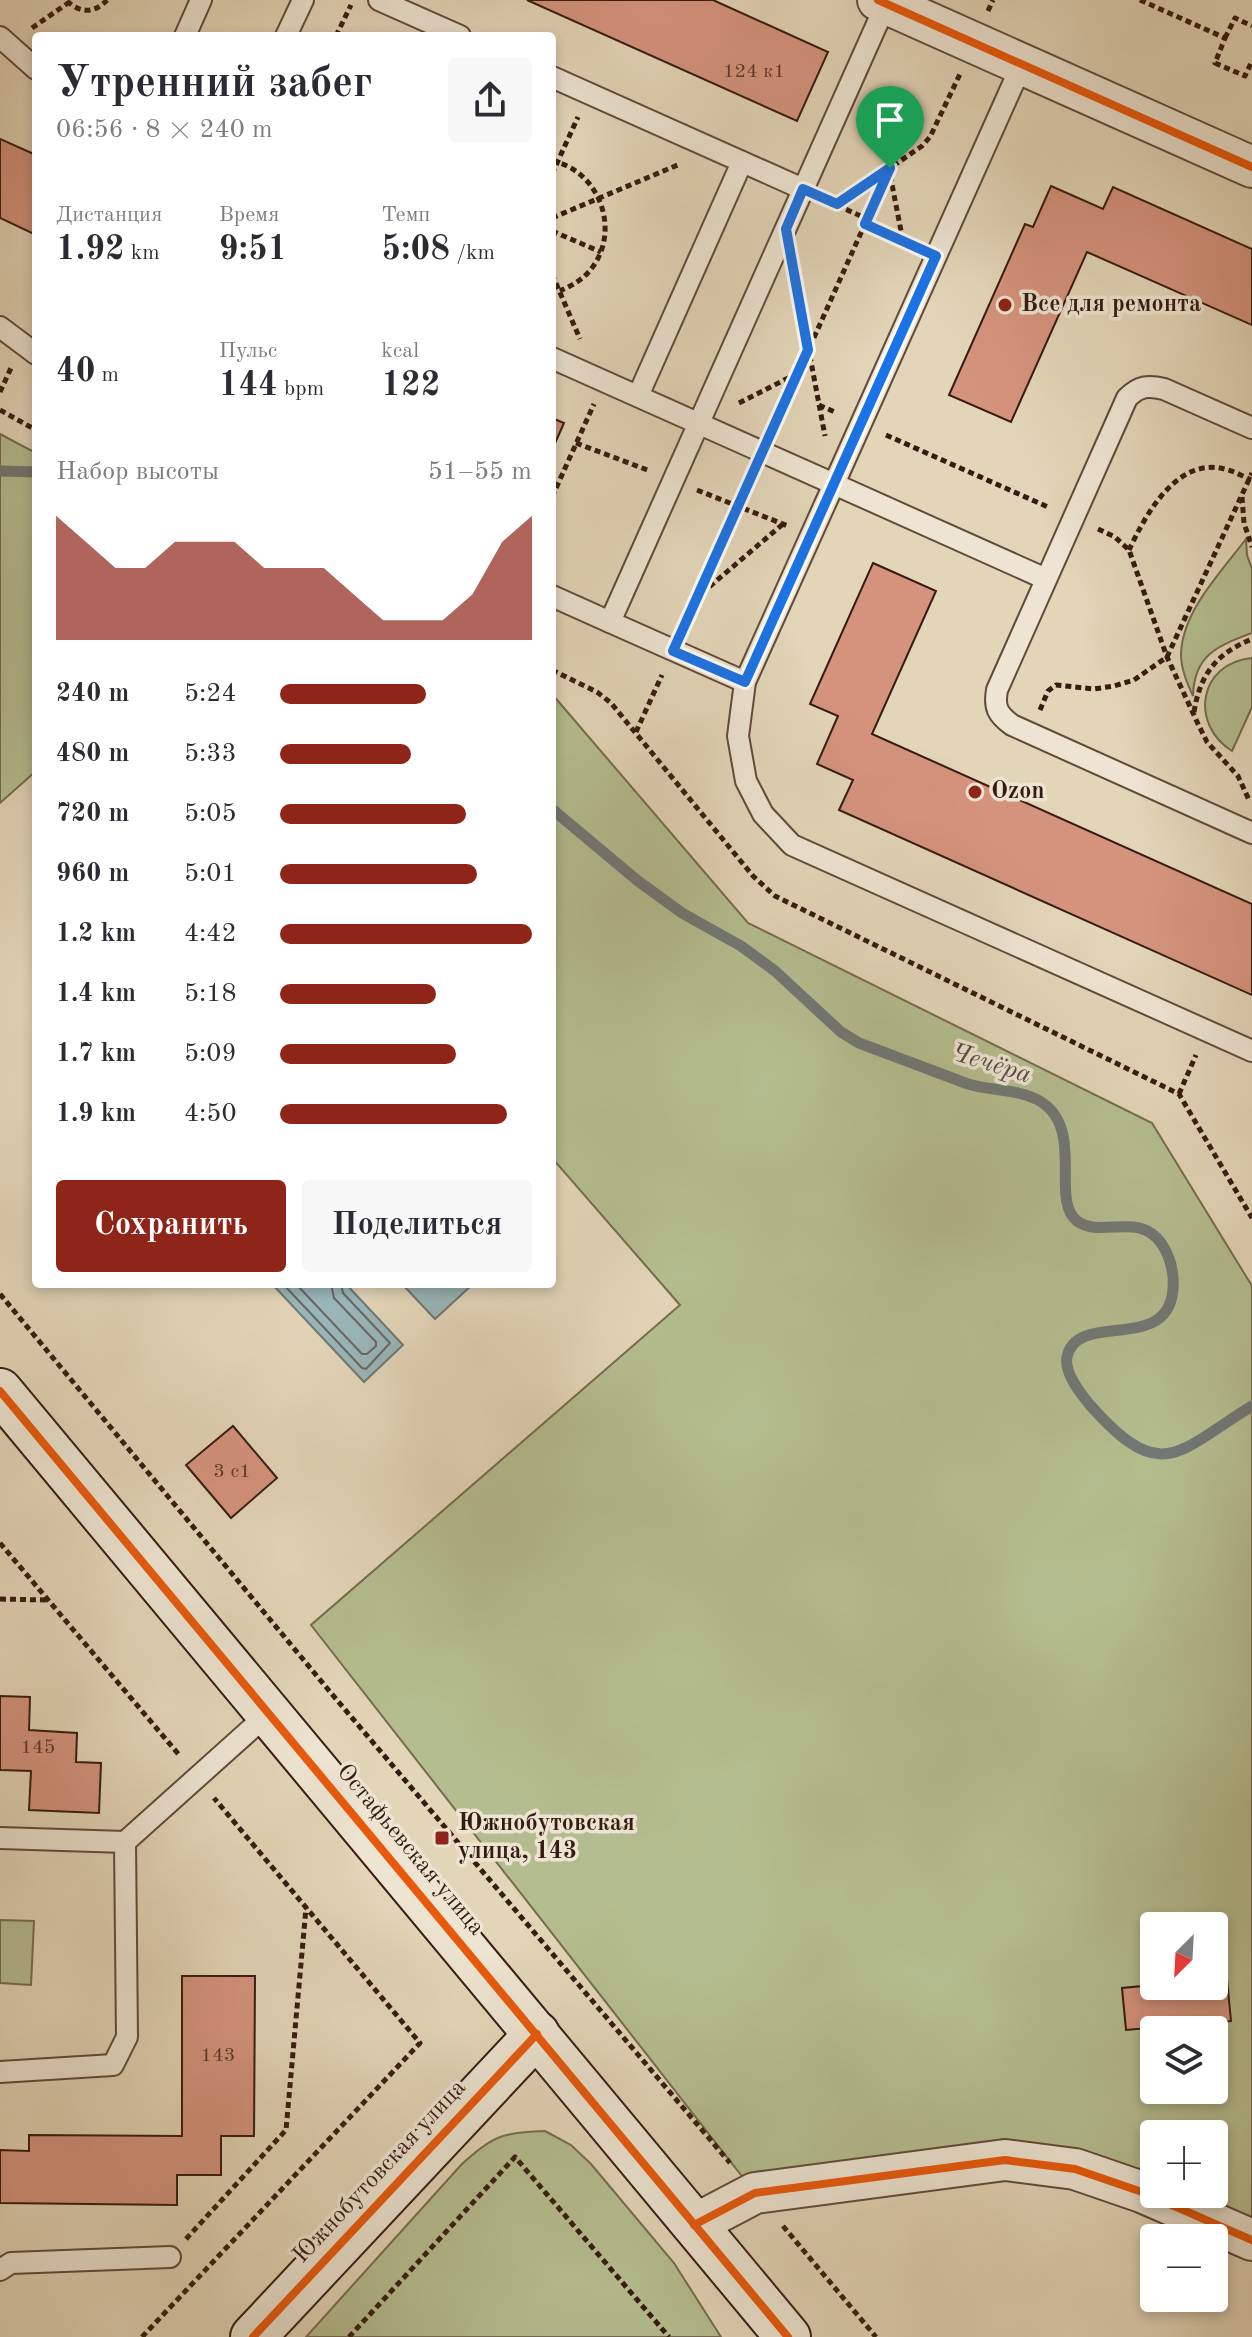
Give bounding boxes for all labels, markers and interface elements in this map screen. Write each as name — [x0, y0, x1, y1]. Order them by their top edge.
button: share — [448, 58, 532, 142]
text: Утренний забег — [56, 62, 372, 106]
house number: 124 к1 — [723, 62, 785, 82]
pin — [856, 86, 924, 168]
icon: arrive — [868, 98, 912, 142]
text: 06:56 · 8 × 240 m — [56, 117, 273, 143]
text: Дистанция — [56, 204, 162, 226]
text: Время — [219, 204, 279, 226]
text: Темп — [381, 204, 430, 226]
text: 1.92 — [56, 233, 125, 267]
text: 9:51 — [219, 233, 287, 267]
text: 5:08 — [381, 233, 450, 267]
text: km — [125, 242, 160, 264]
text: /km — [450, 242, 495, 264]
place label: Все для ремонта — [1021, 293, 1201, 317]
marker: Все для ремонта — [996, 296, 1014, 314]
text: Пульс — [219, 340, 277, 362]
text: kcal — [381, 340, 419, 362]
text: 40 — [56, 355, 95, 389]
text: m — [95, 364, 119, 386]
text: 144 — [219, 369, 278, 403]
text: 122 — [381, 369, 441, 403]
text: bpm — [278, 378, 324, 400]
text: Набор высоты — [56, 459, 219, 485]
text: 51–55 m — [428, 459, 532, 485]
text: 240 m — [56, 681, 129, 707]
text: 5:24 — [184, 681, 237, 707]
text: 480 m — [56, 741, 129, 767]
text: 5:33 — [184, 741, 237, 767]
place label: Ozon — [991, 780, 1045, 804]
marker: Ozon — [966, 783, 984, 801]
text: 720 m — [56, 801, 129, 827]
text: 5:05 — [184, 801, 237, 827]
text: 960 m — [56, 861, 129, 887]
text: 5:01 — [184, 861, 237, 887]
text: 1.2 km — [56, 921, 136, 947]
text: 4:42 — [184, 921, 237, 947]
text: 1.4 km — [56, 981, 136, 1007]
text: 5:18 — [184, 981, 237, 1007]
water label: Чечёра — [948, 1040, 1034, 1088]
text: 1.7 km — [56, 1041, 136, 1067]
text: 5:09 — [184, 1041, 237, 1067]
text: 1.9 km — [56, 1101, 136, 1127]
text: 4:50 — [184, 1101, 237, 1127]
button: Сохранить — [56, 1180, 286, 1272]
button: Поделиться — [302, 1180, 532, 1272]
house number: 3 с1 — [213, 1462, 251, 1482]
house number: 145 — [21, 1738, 55, 1758]
street label: Остафьевская улица — [332, 1760, 488, 1940]
place label: Южнобутовская улица, 143 — [458, 1812, 635, 1864]
marker: Южнобутовская улица, 143 — [433, 1829, 451, 1847]
north arrow — [1140, 1912, 1228, 2000]
map controls — [1140, 1912, 1228, 2312]
button: layers — [1140, 2016, 1228, 2104]
house number: 143 — [201, 2046, 235, 2066]
street label: Южнобутовская улица — [289, 2076, 471, 2268]
button: + — [1140, 2120, 1228, 2208]
button: − — [1140, 2224, 1228, 2312]

